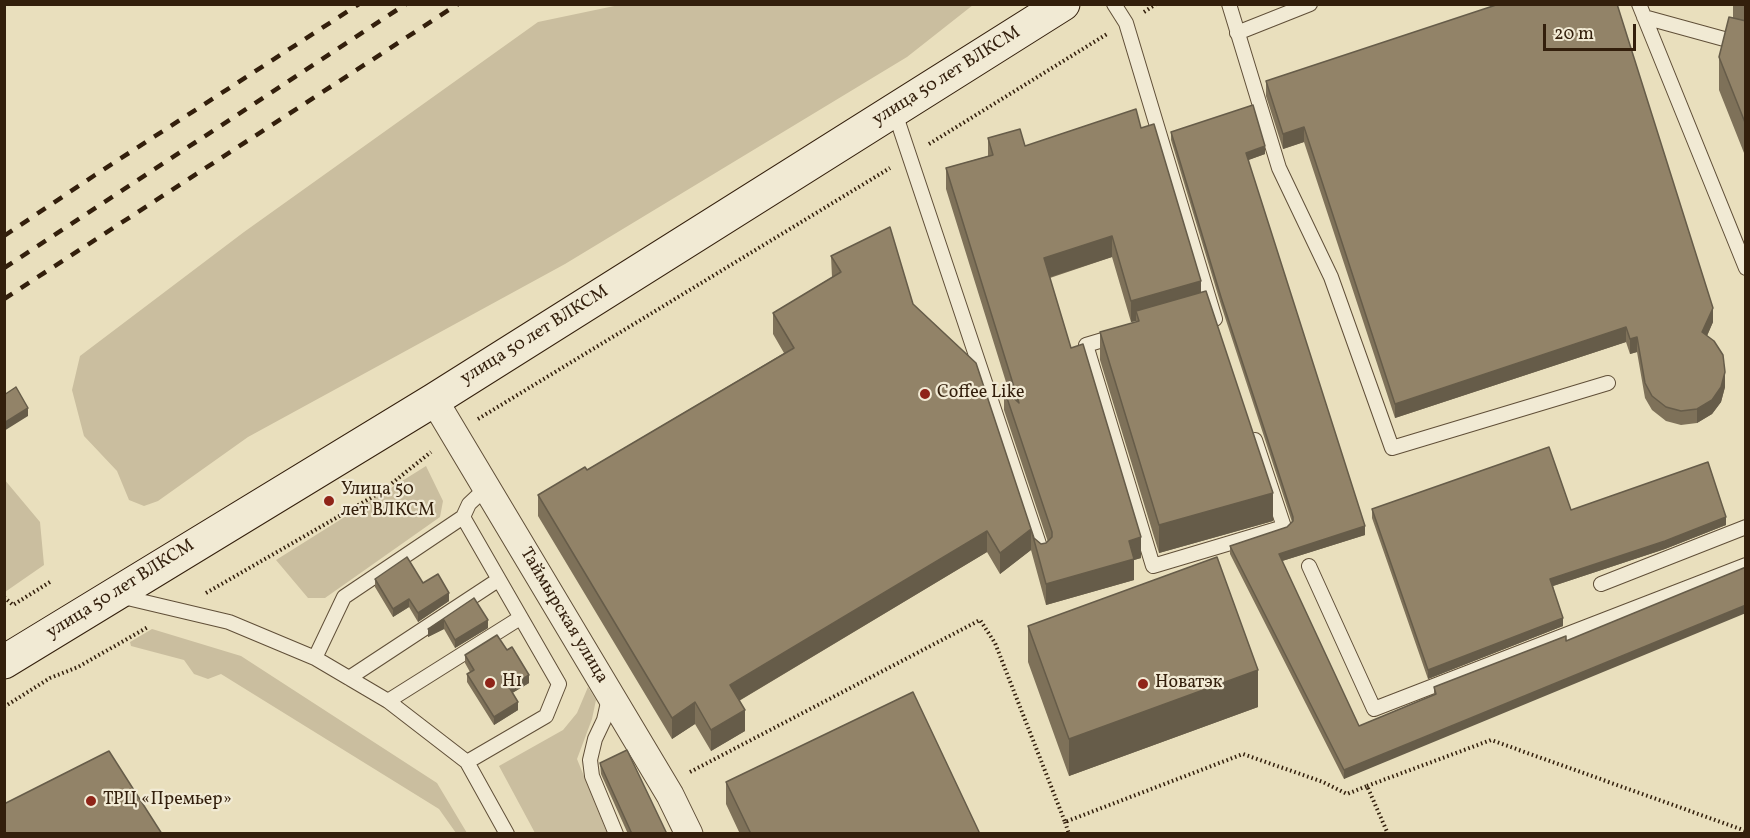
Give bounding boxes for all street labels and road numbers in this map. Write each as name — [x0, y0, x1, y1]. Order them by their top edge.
street label: улица 50 лет ВЛКСМ — [869, 23, 1025, 131]
street label: улица 50 лет ВЛКСМ — [457, 282, 613, 390]
street label: улица 50 лет ВЛКСМ — [43, 536, 199, 644]
street label: Таймырская улица — [514, 544, 612, 688]

